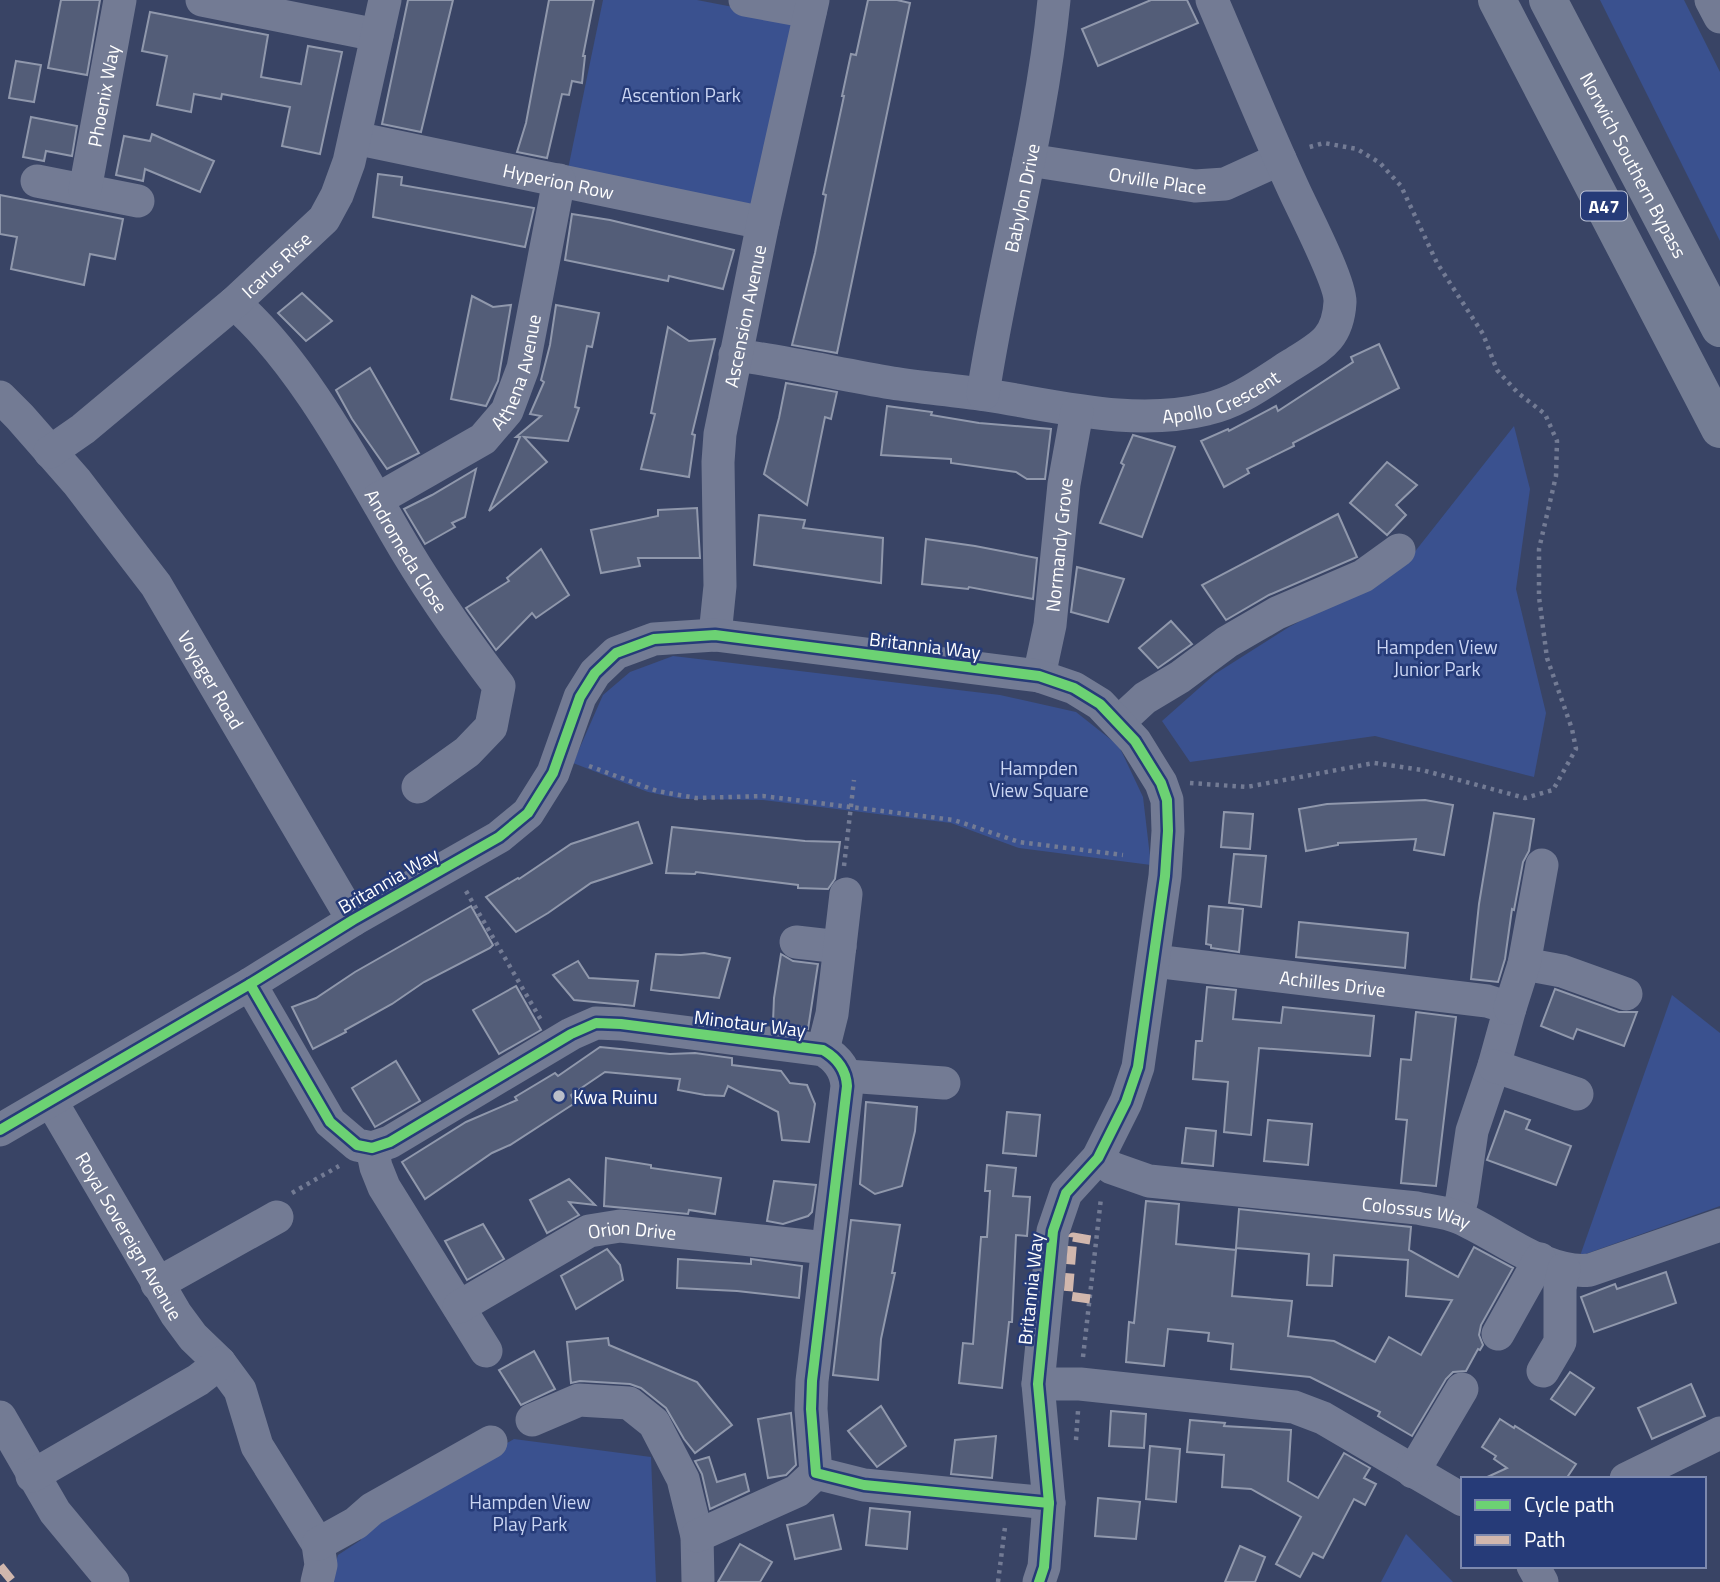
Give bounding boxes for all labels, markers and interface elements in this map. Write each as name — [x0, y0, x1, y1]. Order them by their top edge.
street label: Phoenix Way — [79, 42, 126, 149]
street label: Norwich Southern Bypass — [1574, 66, 1695, 263]
park label: Ascention Park — [621, 80, 741, 109]
street label: Babylon Drive — [995, 141, 1046, 255]
street label: Hyperion Row — [500, 155, 617, 206]
street label: Orville Place — [1107, 158, 1207, 201]
road number: A47 — [1581, 191, 1627, 220]
street label: Icarus Rise — [234, 224, 317, 304]
street label: Ascension Avenue — [715, 242, 773, 390]
street label: Athena Avenue — [483, 311, 548, 436]
street label: Apollo Crescent — [1161, 362, 1285, 430]
street label: Normandy Grove — [1037, 475, 1079, 613]
street label: Andromeda Close — [358, 483, 456, 618]
street label: Britannia Way — [868, 624, 982, 666]
street label: Voyager Road — [171, 625, 252, 734]
park label: Hampden View Junior Park — [1376, 632, 1498, 683]
park label: Hampden View Square — [989, 753, 1089, 804]
street label: Britannia Way — [332, 839, 444, 921]
street label: Achilles Drive — [1278, 962, 1388, 1003]
street label: Minotaur Way — [692, 1002, 808, 1044]
place label: Kwa Ruinu — [573, 1082, 658, 1111]
marker: Kwa Ruinu — [551, 1088, 567, 1104]
street label: Royal Sovereign Avenue — [69, 1146, 191, 1325]
street label: Colossus Way — [1361, 1188, 1476, 1236]
street label: Orion Drive — [585, 1212, 678, 1246]
street label: Britannia Way — [1010, 1232, 1050, 1346]
legend — [1461, 1477, 1706, 1568]
park label: Hampden View Play Park — [469, 1487, 591, 1538]
text: Cycle path — [1524, 1488, 1615, 1520]
text: Path — [1524, 1523, 1566, 1555]

